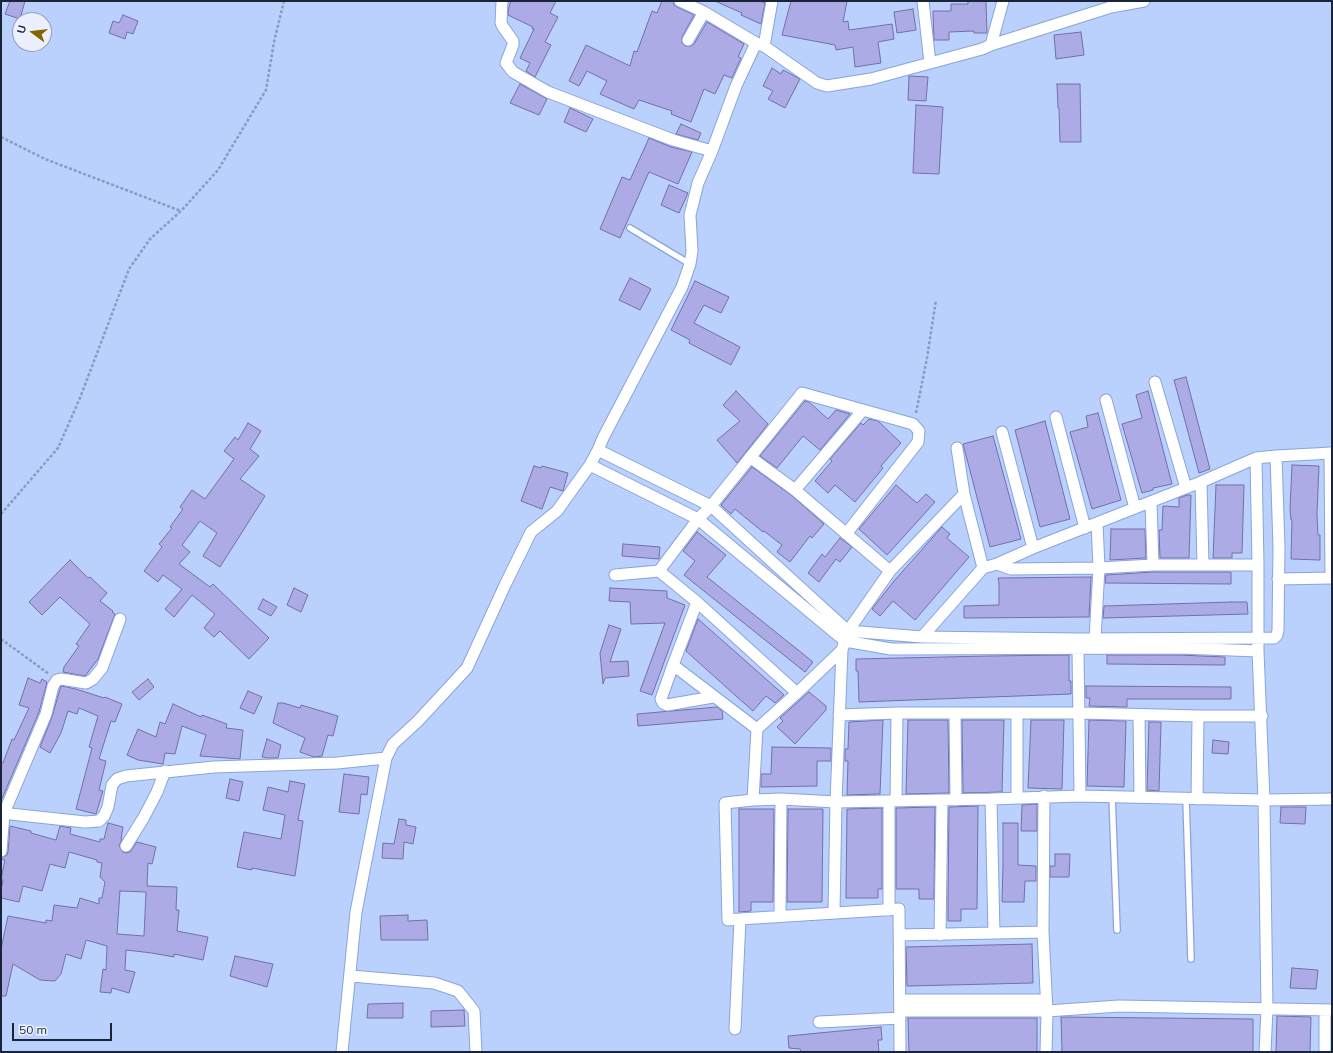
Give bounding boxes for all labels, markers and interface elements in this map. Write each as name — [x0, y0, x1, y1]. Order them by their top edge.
north arrow — [12, 12, 52, 52]
text: U — [14, 23, 29, 35]
scale bar — [14, 1015, 114, 1041]
text: 50 m — [19, 1022, 47, 1037]

